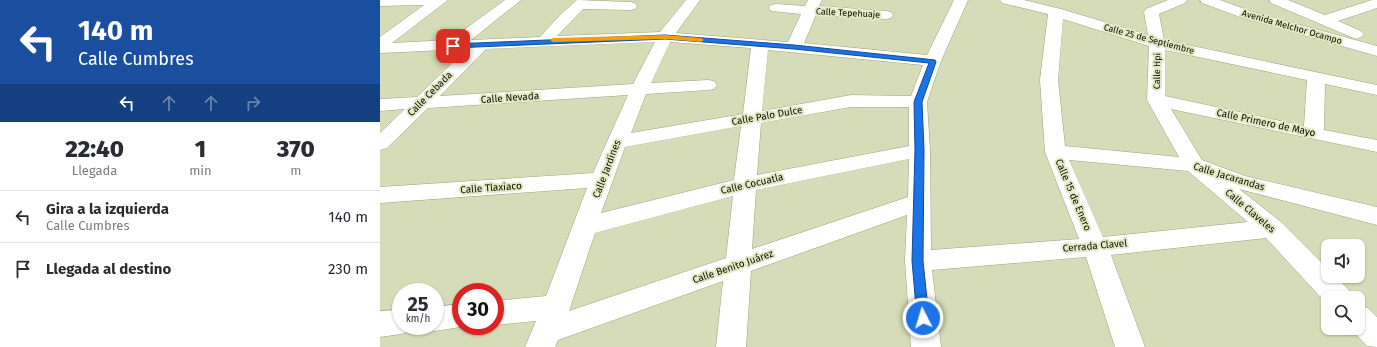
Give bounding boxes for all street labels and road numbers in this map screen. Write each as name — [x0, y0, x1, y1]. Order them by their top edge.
street label: Calle Tepehuaje — [816, 6, 880, 20]
street label: Avenida Melchor Ocampo — [1241, 8, 1343, 46]
street label: Calle 25 de Septiembre — [1103, 22, 1195, 56]
street label: Calle Hpi — [1152, 53, 1162, 89]
street label: Calle Cebada — [405, 69, 455, 119]
street label: Calle Nevada — [480, 90, 540, 106]
street label: Calle Palo Dulce — [731, 104, 803, 128]
street label: Calle Primero de Mayo — [1215, 107, 1317, 139]
street label: Calle Jardines — [590, 138, 624, 200]
street label: Calle 15 de Enero — [1052, 157, 1094, 233]
street label: Calle Jacarandas — [1192, 160, 1267, 194]
street label: Calle Cocuatla — [720, 171, 784, 197]
street label: Calle Tlaxiaco — [460, 180, 522, 196]
street label: Calle Claveles — [1222, 187, 1278, 236]
street label: Cerrada Clavel — [1062, 237, 1128, 255]
street label: Calle Benito Juárez — [691, 247, 776, 286]

